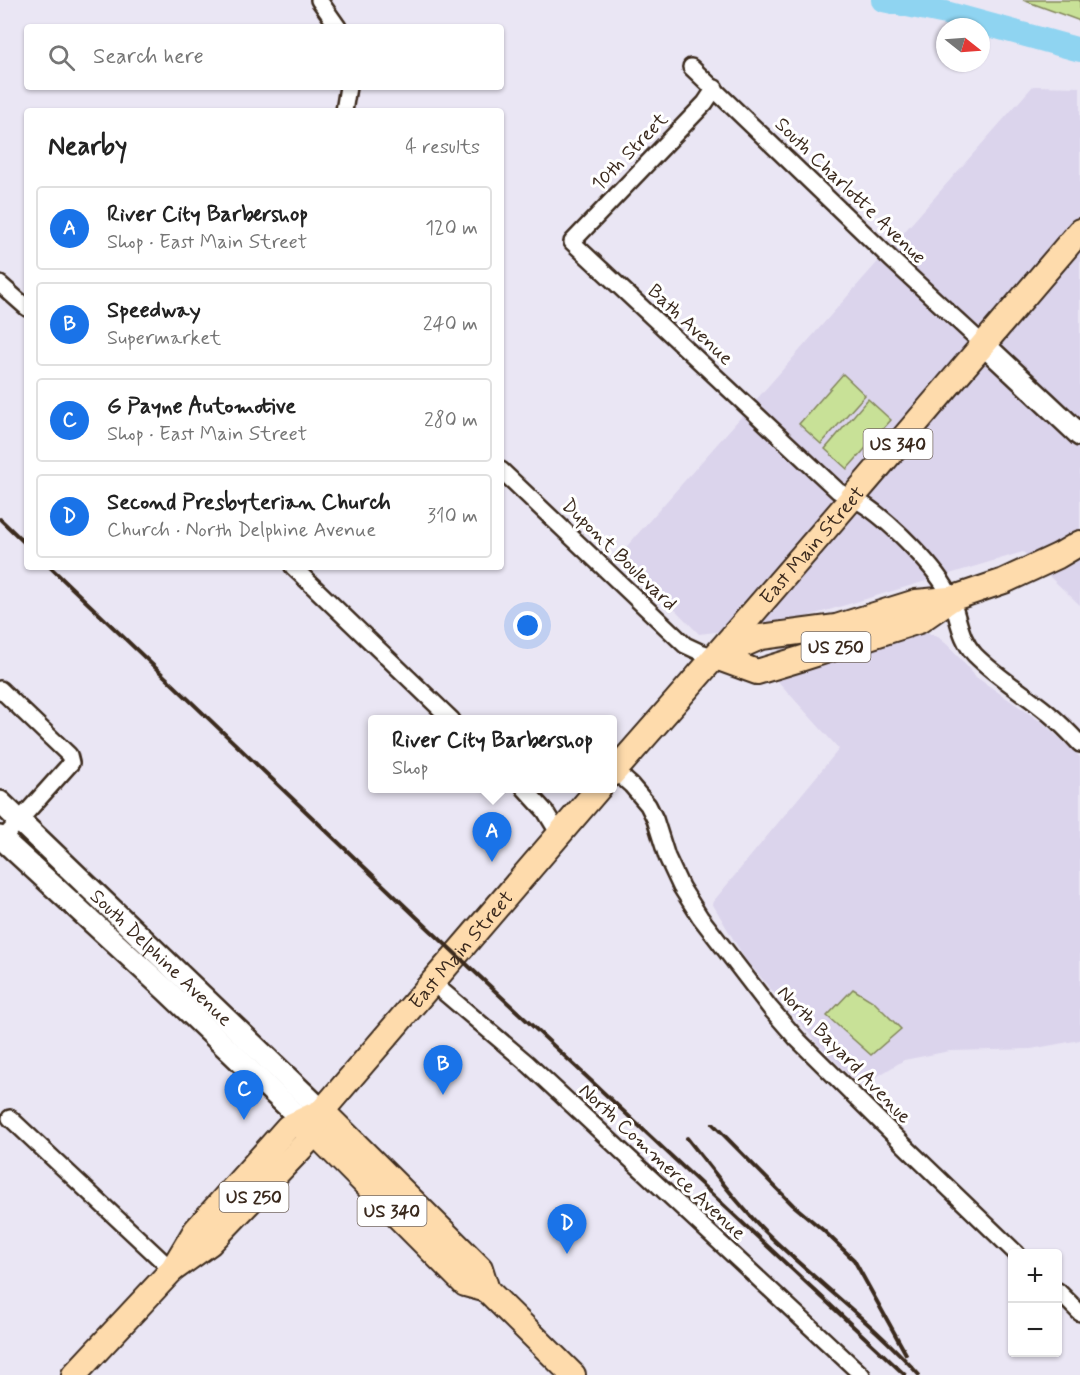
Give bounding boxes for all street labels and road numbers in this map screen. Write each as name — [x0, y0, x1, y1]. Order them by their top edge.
street label: 10th Street — [586, 107, 675, 197]
street label: South Charlotte Avenue — [768, 112, 932, 271]
street label: Bath Avenue — [641, 278, 739, 372]
road number: US 340 — [864, 429, 932, 459]
street label: East Main Street — [754, 481, 871, 611]
street label: Dupont Boulevard — [555, 493, 683, 617]
road number: US 250 — [802, 632, 870, 662]
street label: South Delphine Avenue — [84, 883, 238, 1033]
street label: East Main Street — [403, 885, 520, 1015]
street label: North Bayard Avenue — [771, 980, 917, 1130]
street label: North Commerce Avenue — [573, 1078, 751, 1247]
road number: US 250 — [220, 1182, 288, 1212]
road number: US 340 — [358, 1196, 426, 1226]

